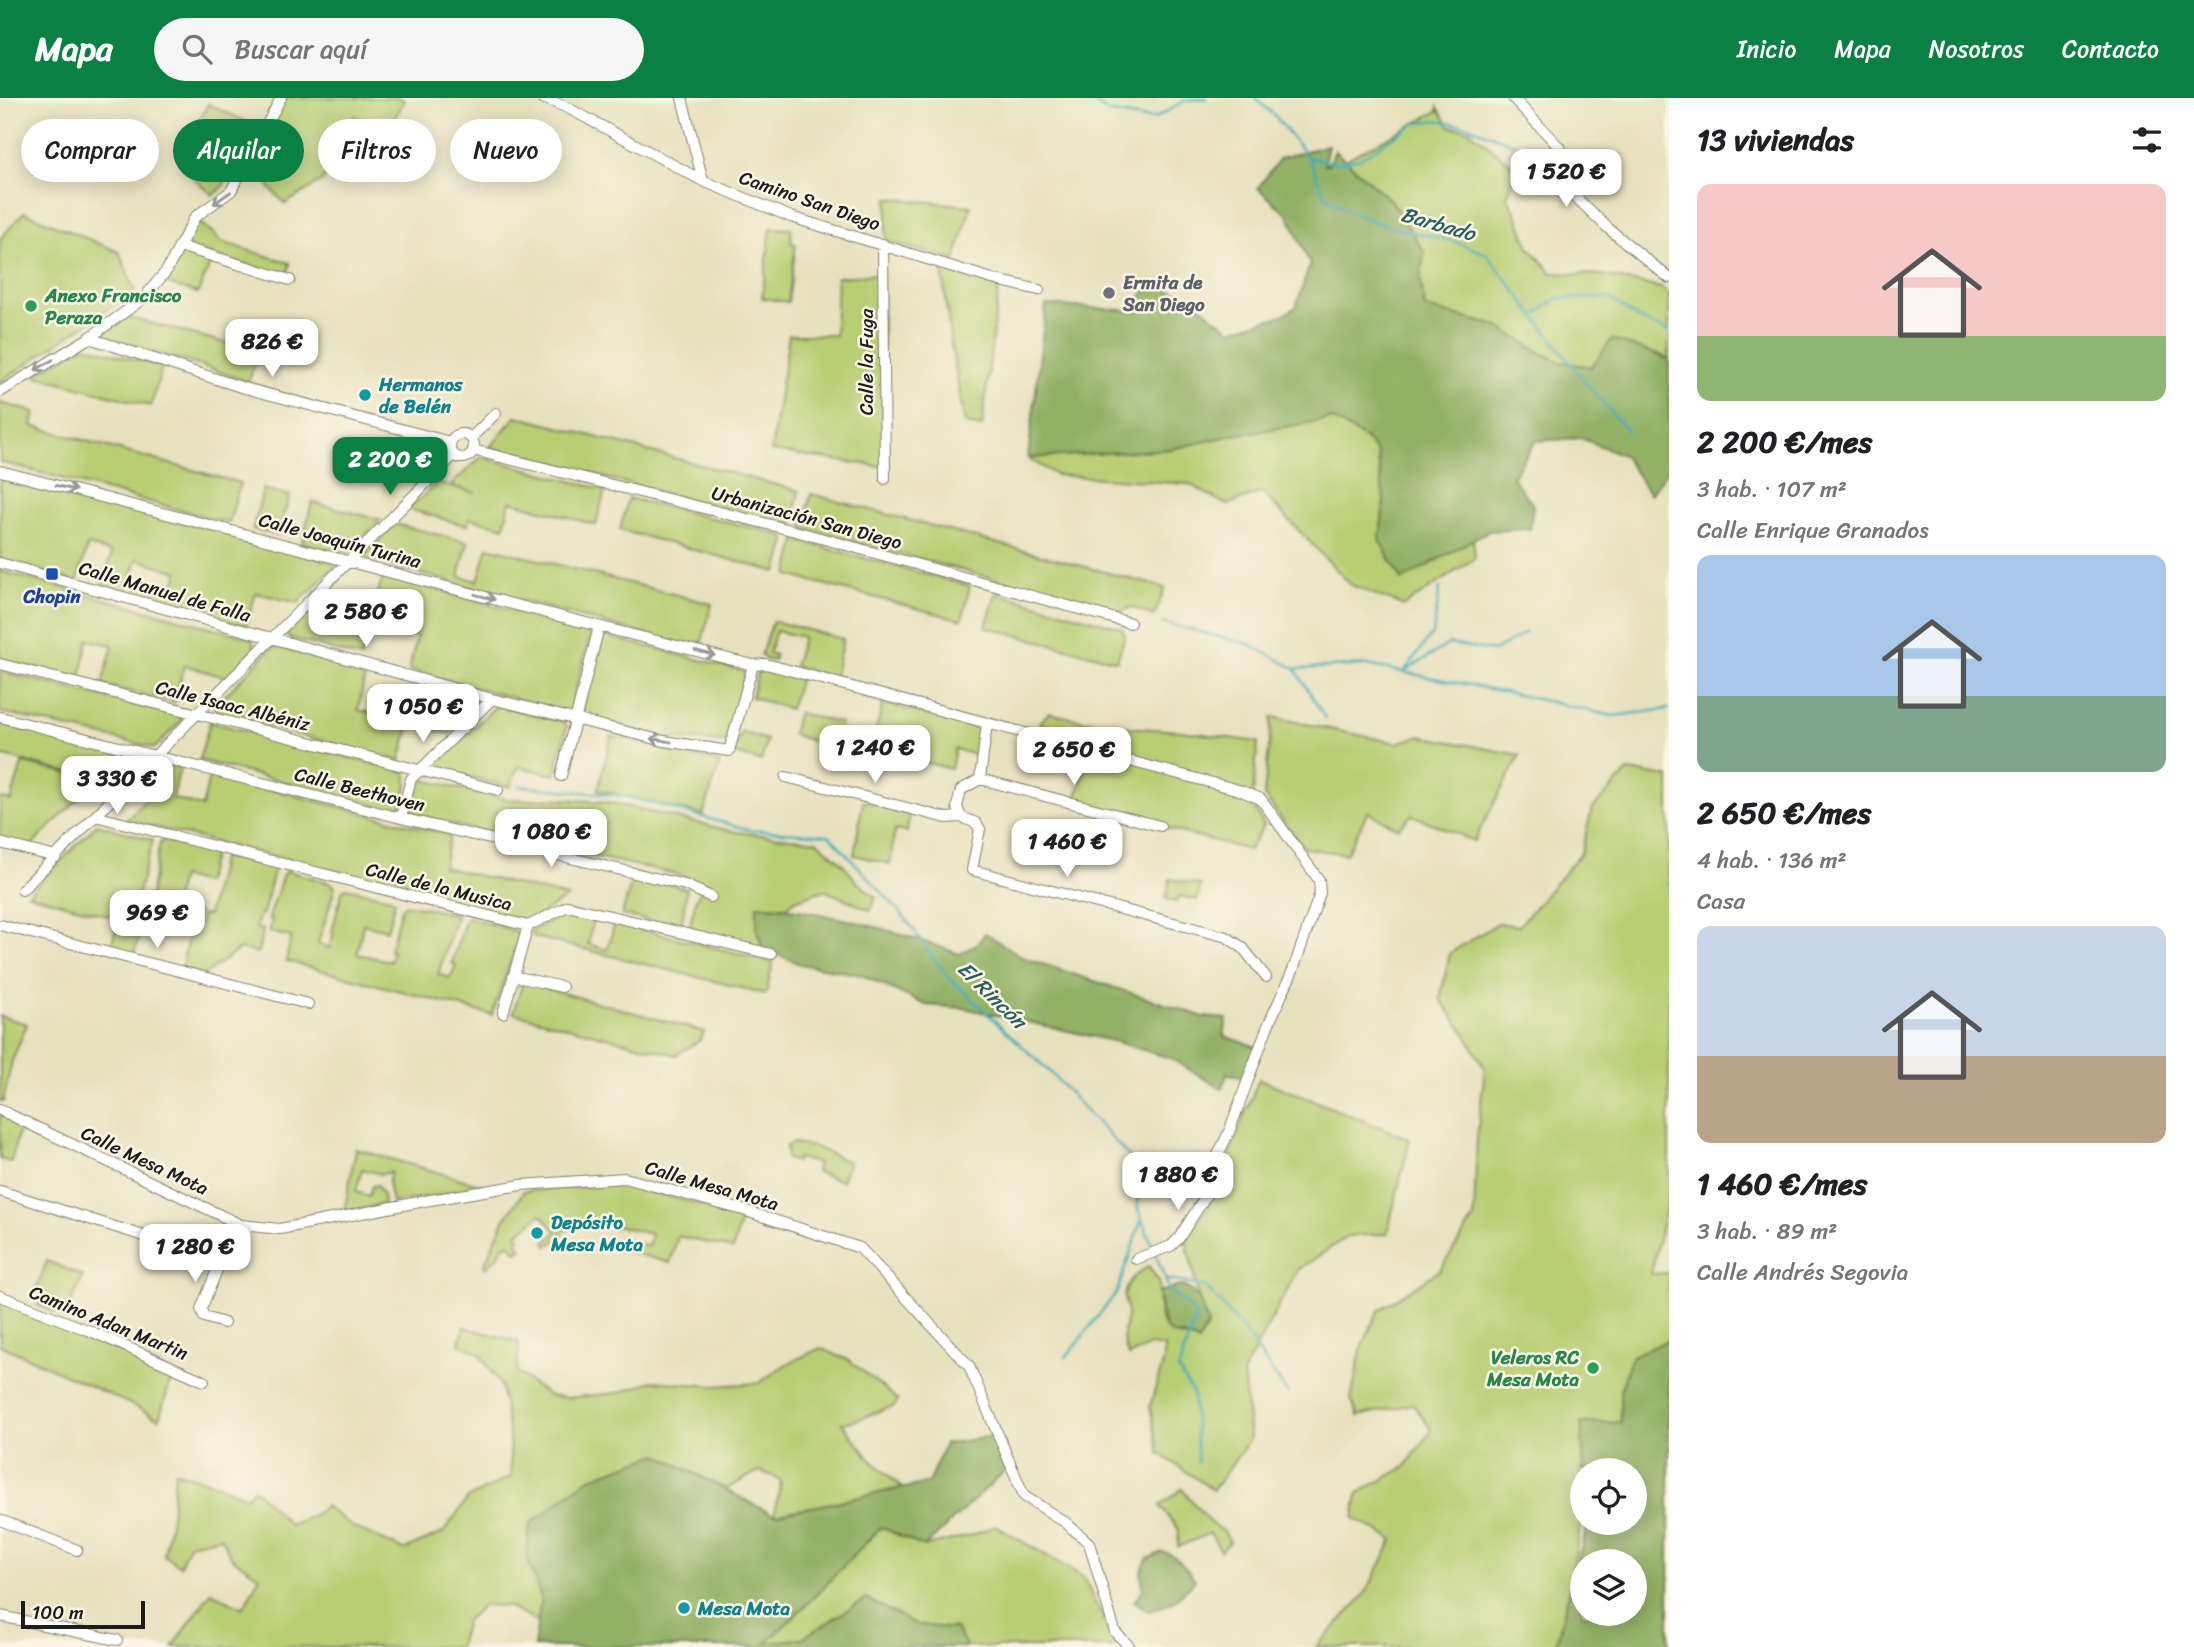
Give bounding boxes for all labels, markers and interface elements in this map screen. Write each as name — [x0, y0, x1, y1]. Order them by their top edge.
search box — [154, 18, 644, 81]
text: Mapa — [35, 20, 112, 78]
text: Buscar aquí — [234, 26, 367, 72]
text: Inicio — [1737, 28, 1796, 70]
text: Mapa — [1834, 28, 1891, 70]
text: Nosotros — [1929, 28, 2024, 70]
text: Contacto — [2062, 28, 2159, 70]
icon: search — [178, 30, 216, 68]
text: 13 viviendas — [1697, 113, 1854, 167]
chip: Comprar — [21, 119, 159, 182]
chip: Alquilar — [173, 119, 304, 182]
chip: Filtros — [318, 119, 436, 182]
chip: Nuevo — [450, 119, 562, 182]
icon: filters — [2128, 121, 2166, 159]
pin: 1 520 € — [1501, 150, 1631, 209]
text: 1 520 € — [1527, 151, 1605, 192]
street label: Camino San Diego — [735, 161, 885, 240]
one-way arrow — [213, 191, 232, 205]
water label: Barbado — [1396, 195, 1481, 253]
icon: home — [1869, 230, 1995, 356]
place label: Ermita de San Diego — [1122, 266, 1205, 321]
place label: Anexo Francisco Peraza — [44, 279, 182, 334]
marker: Ermita de San Diego — [1101, 285, 1117, 301]
marker: Anexo Francisco Peraza — [23, 298, 39, 314]
street label: Calle la Fuga — [850, 308, 883, 415]
pin: 826 € — [223, 320, 321, 379]
text: 826 € — [241, 321, 303, 362]
one-way arrow — [35, 359, 55, 373]
place label: Hermanos de Belén — [378, 368, 464, 423]
marker: Hermanos de Belén — [357, 387, 373, 403]
text: 2 200 €/mes — [1697, 415, 1872, 469]
pin: 2 200 € — [325, 438, 455, 497]
text: 2 200 € — [349, 439, 431, 480]
text: 3 hab. · 107 m² — [1697, 469, 1847, 510]
street label: Urbanización San Diego — [708, 476, 906, 559]
one-way arrow — [54, 482, 77, 495]
street label: Calle Joaquín Turina — [255, 503, 425, 578]
text: Calle Enrique Granados — [1697, 510, 1929, 551]
street label: Calle Manuel de Falla — [75, 551, 255, 632]
marker: Chopin — [44, 566, 60, 582]
place label: Chopin — [22, 580, 81, 613]
pin: 2 580 € — [301, 589, 431, 649]
text: 2 580 € — [325, 591, 407, 632]
one-way arrow — [474, 591, 496, 604]
icon: home — [1869, 601, 1995, 727]
one-way arrow — [693, 647, 716, 660]
street label: Calle Isaac Albéniz — [152, 670, 314, 741]
pin: 1 050 € — [358, 684, 488, 744]
text: 1 050 € — [383, 686, 463, 727]
pin: 1 240 € — [810, 726, 940, 785]
text: 1 240 € — [835, 727, 915, 768]
pin: 2 650 € — [1009, 728, 1139, 787]
text: 2 650 € — [1033, 729, 1115, 770]
one-way arrow — [650, 732, 673, 746]
pin: 3 330 € — [52, 756, 182, 816]
street label: Calle Beethoven — [291, 757, 429, 822]
text: 3 330 € — [77, 758, 157, 799]
text: 2 650 €/mes — [1697, 786, 1871, 840]
pin: 1 080 € — [486, 810, 616, 869]
text: 1 080 € — [511, 811, 591, 852]
pin: 1 460 € — [1002, 820, 1132, 879]
text: 1 460 € — [1027, 821, 1107, 862]
text: 4 hab. · 136 m² — [1697, 840, 1847, 881]
street label: Calle de la Musica — [362, 852, 516, 921]
text: Casa — [1697, 881, 1745, 922]
pin: 969 € — [108, 890, 206, 950]
text: 969 € — [126, 892, 188, 933]
water label: El Rincón — [948, 952, 1038, 1040]
icon: home — [1869, 972, 1995, 1098]
street label: Calle Mesa Mota — [76, 1116, 214, 1205]
street label: Calle Mesa Mota — [641, 1151, 783, 1220]
pin: 1 880 € — [1113, 1152, 1243, 1212]
text: 1 880 € — [1138, 1154, 1218, 1195]
text: 1 460 €/mes — [1697, 1157, 1867, 1211]
place label: Depósito Mesa Mota — [550, 1206, 643, 1261]
text: 3 hab. · 89 m² — [1697, 1211, 1837, 1252]
pin: 1 280 € — [130, 1224, 260, 1284]
marker: Depósito Mesa Mota — [529, 1225, 545, 1241]
text: 1 280 € — [156, 1226, 234, 1267]
text: Calle Andrés Segovia — [1697, 1252, 1908, 1293]
street label: Camino Adan Martin — [24, 1276, 193, 1369]
place label: Veleros RC Mesa Mota — [1486, 1341, 1579, 1396]
marker: Veleros RC Mesa Mota — [1585, 1360, 1601, 1376]
map controls — [1570, 1458, 1647, 1626]
button: locate — [1570, 1458, 1647, 1535]
button: layers — [1570, 1549, 1647, 1626]
place label: Mesa Mota — [697, 1592, 790, 1625]
text: 100 m — [32, 1596, 84, 1629]
scale bar — [21, 1598, 145, 1630]
marker: Mesa Mota — [676, 1600, 692, 1616]

